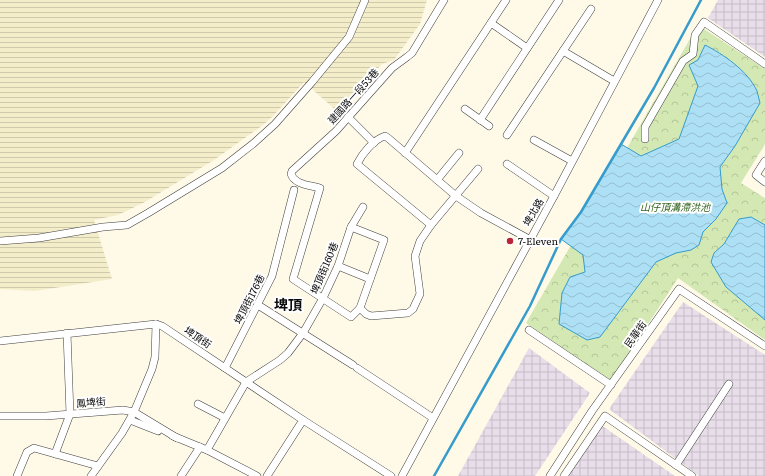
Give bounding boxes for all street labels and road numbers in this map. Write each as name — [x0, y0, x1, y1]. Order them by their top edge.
street label: 建國路一段53巷 — [323, 64, 382, 127]
street label: 埤北路 — [519, 195, 547, 228]
street label: 埤頂街160巷 — [306, 239, 341, 296]
street label: 埤頂街176巷 — [230, 271, 268, 326]
street label: 民華街 — [620, 317, 649, 350]
street label: 埤頂街 — [182, 322, 215, 351]
street label: 鳳埤街 — [75, 393, 107, 410]

